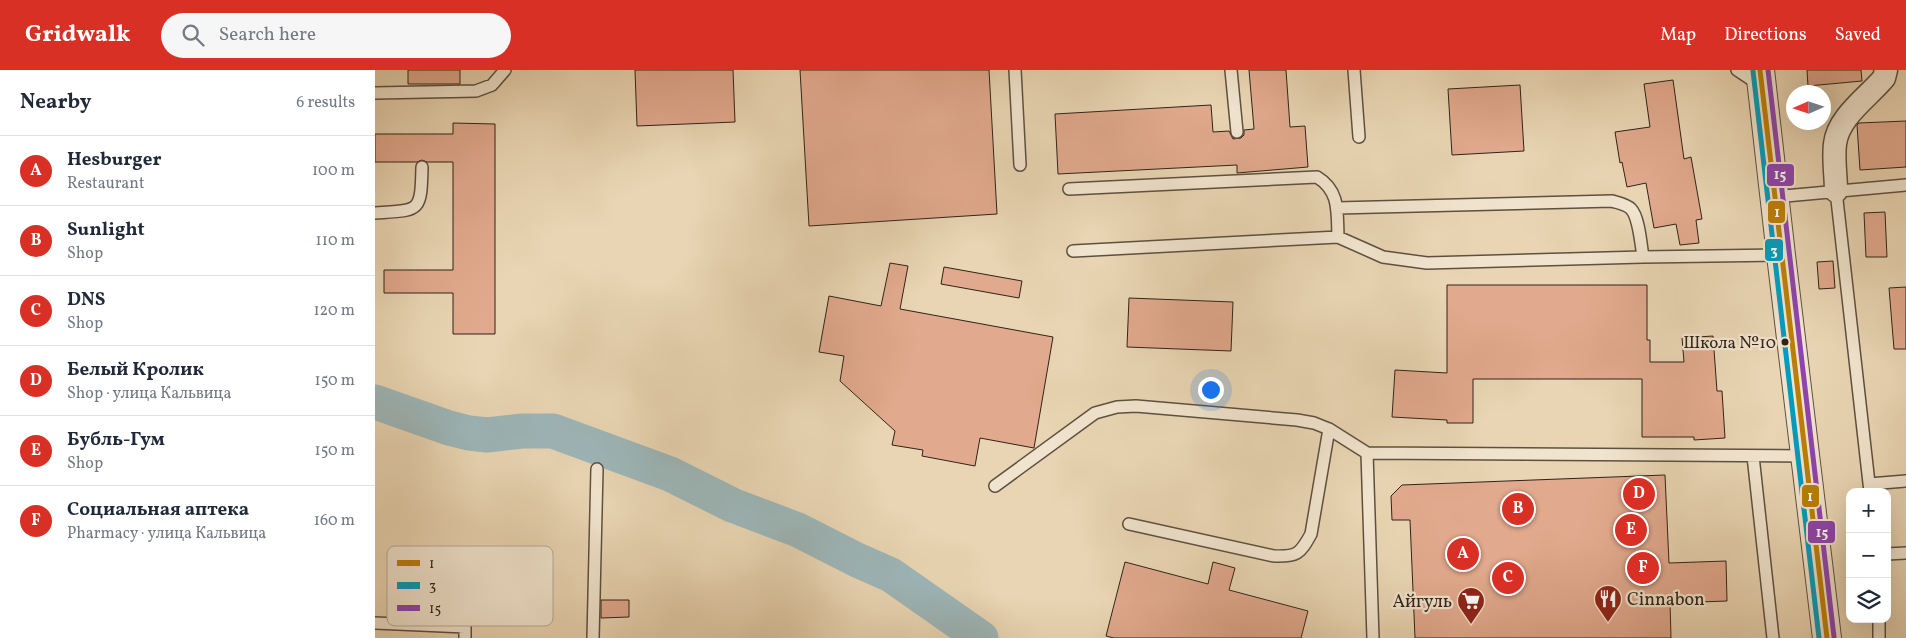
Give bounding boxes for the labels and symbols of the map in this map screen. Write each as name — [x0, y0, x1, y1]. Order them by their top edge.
north arrow — [1786, 85, 1831, 130]
line badge: 15 — [1766, 163, 1795, 187]
text: 15 — [1774, 166, 1786, 185]
line badge: 1 — [1767, 200, 1786, 224]
text: 1 — [1774, 204, 1780, 223]
line badge: 3 — [1764, 238, 1784, 262]
text: 3 — [1770, 242, 1778, 261]
place label: Школа №10 — [1683, 332, 1776, 355]
marker: Школа №10 — [1780, 337, 1790, 347]
your location — [1198, 377, 1224, 403]
pin: D — [1623, 475, 1655, 513]
line badge: 1 — [1801, 484, 1820, 508]
text: 1 — [1807, 488, 1813, 507]
pin: B — [1502, 490, 1534, 528]
pin: E — [1615, 511, 1647, 549]
line badge: 15 — [1807, 520, 1836, 544]
text: 15 — [1816, 524, 1828, 543]
pin: A — [1447, 535, 1479, 573]
legend — [387, 546, 553, 626]
pin: F — [1627, 549, 1659, 587]
text: 1 — [429, 555, 434, 574]
pin: C — [1492, 559, 1524, 597]
text: 3 — [429, 577, 436, 596]
restaurant icon: Cinnabon — [1593, 584, 1623, 623]
supermarket icon: Айгуль — [1456, 586, 1486, 625]
place label: Cinnabon — [1627, 588, 1705, 613]
place label: Айгуль — [1392, 590, 1452, 615]
text: 15 — [429, 600, 441, 619]

